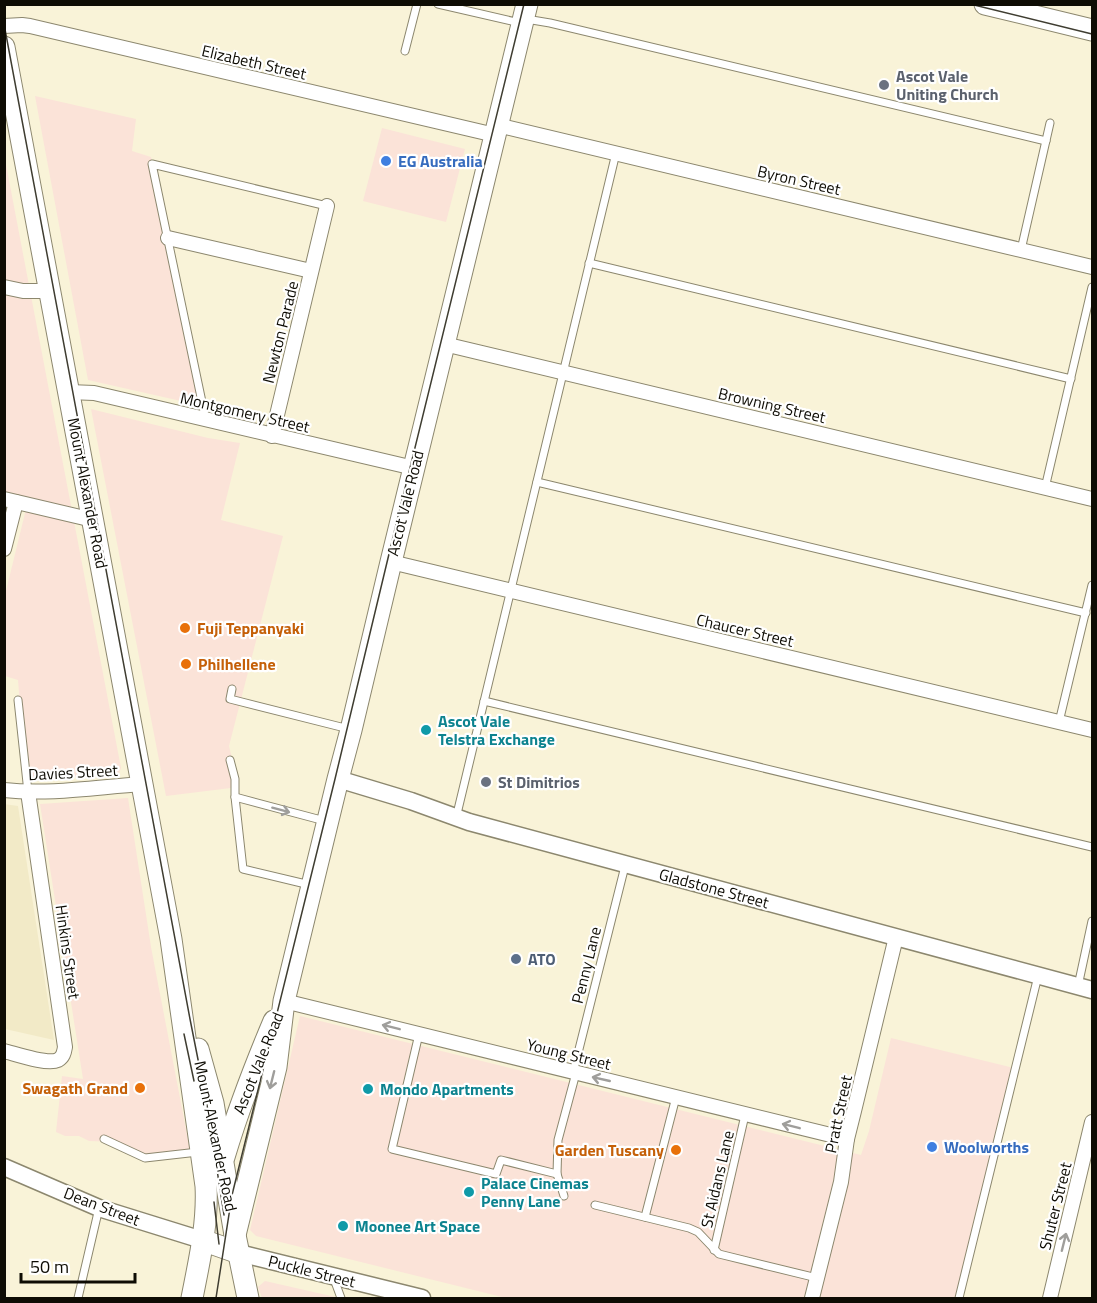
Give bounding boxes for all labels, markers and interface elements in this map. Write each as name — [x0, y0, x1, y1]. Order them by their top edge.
street label: Elizabeth Street — [199, 38, 309, 86]
place label: Ascot Vale Uniting Church — [896, 64, 999, 106]
marker: Ascot Vale Uniting Church — [877, 78, 891, 92]
place label: EG Australia — [398, 149, 483, 173]
marker: EG Australia — [379, 154, 393, 168]
street label: Byron Street — [755, 159, 843, 201]
street label: Newton Parade — [256, 278, 304, 386]
street label: Browning Street — [716, 381, 828, 429]
street label: Montgomery Street — [178, 385, 312, 439]
street label: Mount Alexander Road — [62, 415, 114, 571]
street label: Ascot Vale Road — [380, 448, 430, 558]
street label: Chaucer Street — [694, 607, 796, 653]
place label: Fuji Teppanyaki — [197, 616, 304, 640]
marker: Fuji Teppanyaki — [178, 621, 192, 635]
place label: Philhellene — [198, 652, 276, 676]
marker: Philhellene — [179, 657, 193, 671]
place label: Ascot Vale Telstra Exchange — [438, 709, 555, 751]
marker: Ascot Vale Telstra Exchange — [419, 723, 433, 737]
street label: Davies Street — [28, 758, 119, 786]
place label: St Dimitrios — [498, 770, 580, 794]
marker: St Dimitrios — [479, 775, 493, 789]
one-way arrow — [272, 804, 291, 816]
street label: Gladstone Street — [656, 862, 772, 914]
street label: Hinkins Street — [50, 903, 87, 1001]
street label: Penny Lane — [565, 924, 607, 1006]
place label: ATO — [528, 947, 556, 971]
marker: ATO — [509, 952, 523, 966]
street label: Ascot Vale Road — [227, 1008, 289, 1118]
one-way arrow — [382, 1021, 401, 1033]
street label: Young Street — [524, 1032, 614, 1076]
street label: Mount Alexander Road — [188, 1059, 244, 1213]
one-way arrow — [266, 1070, 278, 1089]
street label: Pratt Street — [818, 1072, 858, 1155]
one-way arrow — [592, 1073, 611, 1085]
place label: Swagath Grand — [22, 1076, 128, 1100]
place label: Mondo Apartments — [380, 1077, 514, 1101]
marker: Swagath Grand — [133, 1081, 147, 1095]
marker: Mondo Apartments — [361, 1082, 375, 1096]
one-way arrow — [781, 1119, 800, 1131]
street label: St Aidans Lane — [694, 1128, 740, 1230]
place label: Woolworths — [944, 1135, 1029, 1159]
place label: Garden Tuscany — [555, 1138, 664, 1162]
marker: Woolworths — [925, 1140, 939, 1154]
marker: Garden Tuscany — [669, 1143, 683, 1157]
street label: Shuter Street — [1032, 1159, 1078, 1252]
place label: Palace Cinemas Penny Lane — [481, 1171, 589, 1213]
street label: Dean Street — [60, 1181, 144, 1232]
marker: Palace Cinemas Penny Lane — [462, 1185, 476, 1199]
place label: Moonee Art Space — [355, 1214, 480, 1238]
marker: Moonee Art Space — [336, 1219, 350, 1233]
one-way arrow — [1058, 1232, 1070, 1251]
scale bar — [21, 1246, 135, 1284]
street label: Puckle Street — [266, 1249, 359, 1294]
text: 50 m — [30, 1253, 69, 1280]

